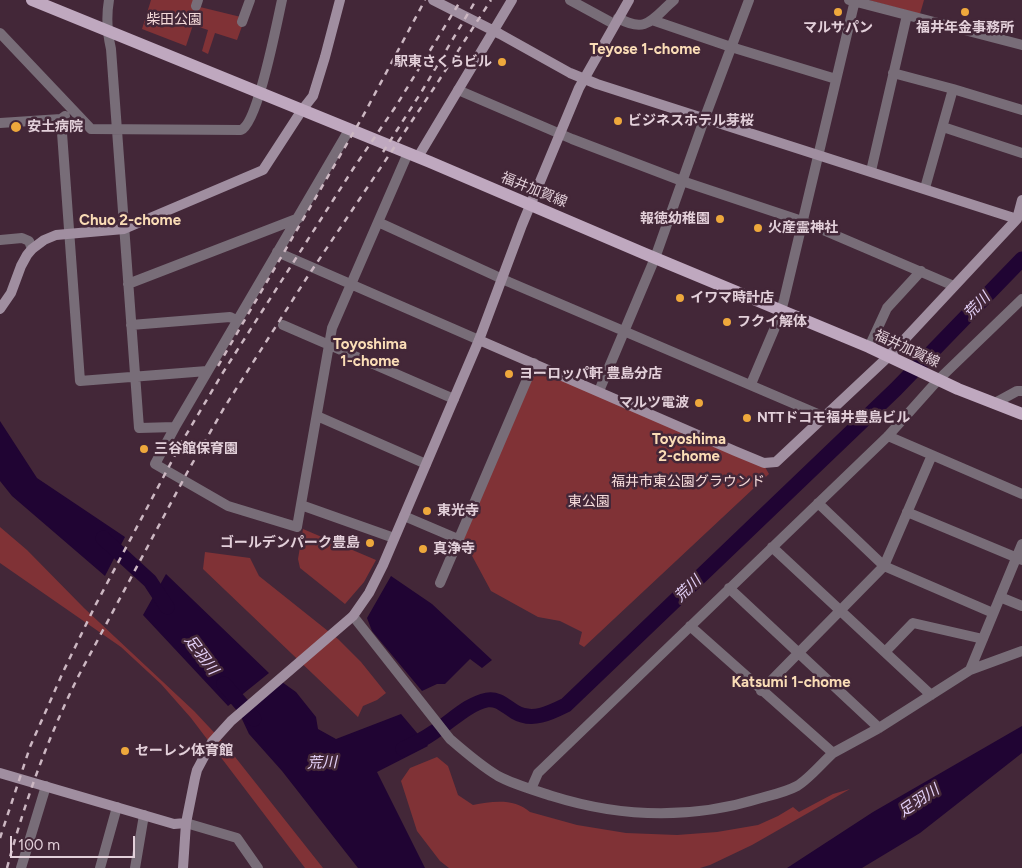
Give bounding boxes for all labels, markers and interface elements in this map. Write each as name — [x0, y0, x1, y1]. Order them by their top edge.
marker: マルサパン — [832, 6, 844, 18]
marker: 福井年金事務所 — [959, 6, 971, 18]
park label: 柴田公園 — [146, 12, 202, 28]
place label: マルサパン — [803, 20, 873, 36]
place label: 福井年金事務所 — [916, 20, 1014, 36]
district label: Teyose 1-chome — [589, 41, 701, 59]
place label: 駅東さくらビル — [394, 54, 492, 70]
marker: 駅東さくらビル — [496, 56, 508, 68]
place label: ビジネスホテル芽桜 — [628, 113, 754, 129]
marker: ビジネスホテル芽桜 — [612, 115, 624, 127]
place label: 安土病院 — [27, 119, 83, 135]
marker: 安土病院 — [9, 120, 23, 134]
street label: 福井加賀線 — [498, 169, 570, 211]
place label: 報徳幼稚園 — [640, 211, 710, 227]
district label: Chuo 2-chome — [79, 212, 181, 230]
marker: 報徳幼稚園 — [714, 213, 726, 225]
place label: 火産霊神社 — [768, 220, 838, 236]
marker: 火産霊神社 — [752, 222, 764, 234]
water label: 荒川 — [960, 289, 994, 323]
place label: イワマ時計店 — [690, 290, 774, 306]
marker: イワマ時計店 — [674, 292, 686, 304]
place label: フクイ解体 — [737, 314, 807, 330]
marker: フクイ解体 — [721, 316, 733, 328]
street label: 福井加賀線 — [872, 327, 942, 371]
district label: Toyoshima 1-chome — [333, 336, 407, 371]
place label: ヨーロッパ軒 豊島分店 — [519, 366, 662, 382]
marker: ヨーロッパ軒 豊島分店 — [503, 368, 515, 380]
place label: マルツ電波 — [619, 395, 689, 411]
marker: マルツ電波 — [693, 397, 705, 409]
place label: NTTドコモ福井豊島ビル — [757, 410, 910, 426]
marker: NTTドコモ福井豊島ビル — [741, 412, 753, 424]
district label: Toyoshima 2-chome — [652, 431, 726, 466]
place label: 三谷館保育園 — [154, 441, 238, 457]
marker: 三谷館保育園 — [138, 443, 150, 455]
park label: 福井市東公園グラウンド — [611, 474, 765, 490]
park label: 東公園 — [568, 494, 610, 510]
place label: 東光寺 — [437, 503, 479, 519]
marker: 東光寺 — [421, 505, 433, 517]
place label: ゴールデンパーク豊島 — [220, 535, 360, 551]
marker: ゴールデンパーク豊島 — [364, 537, 376, 549]
place label: 真浄寺 — [433, 541, 475, 557]
marker: 真浄寺 — [417, 543, 429, 555]
water label: 荒川 — [671, 572, 705, 606]
water label: 足羽川 — [180, 632, 222, 678]
district label: Katsumi 1-chome — [732, 674, 850, 692]
place label: セーレン体育館 — [135, 743, 233, 759]
marker: セーレン体育館 — [119, 745, 131, 757]
water label: 荒川 — [307, 754, 337, 772]
water label: 足羽川 — [895, 781, 943, 821]
scale bar — [12, 826, 138, 858]
text: 100 m — [18, 836, 60, 854]

